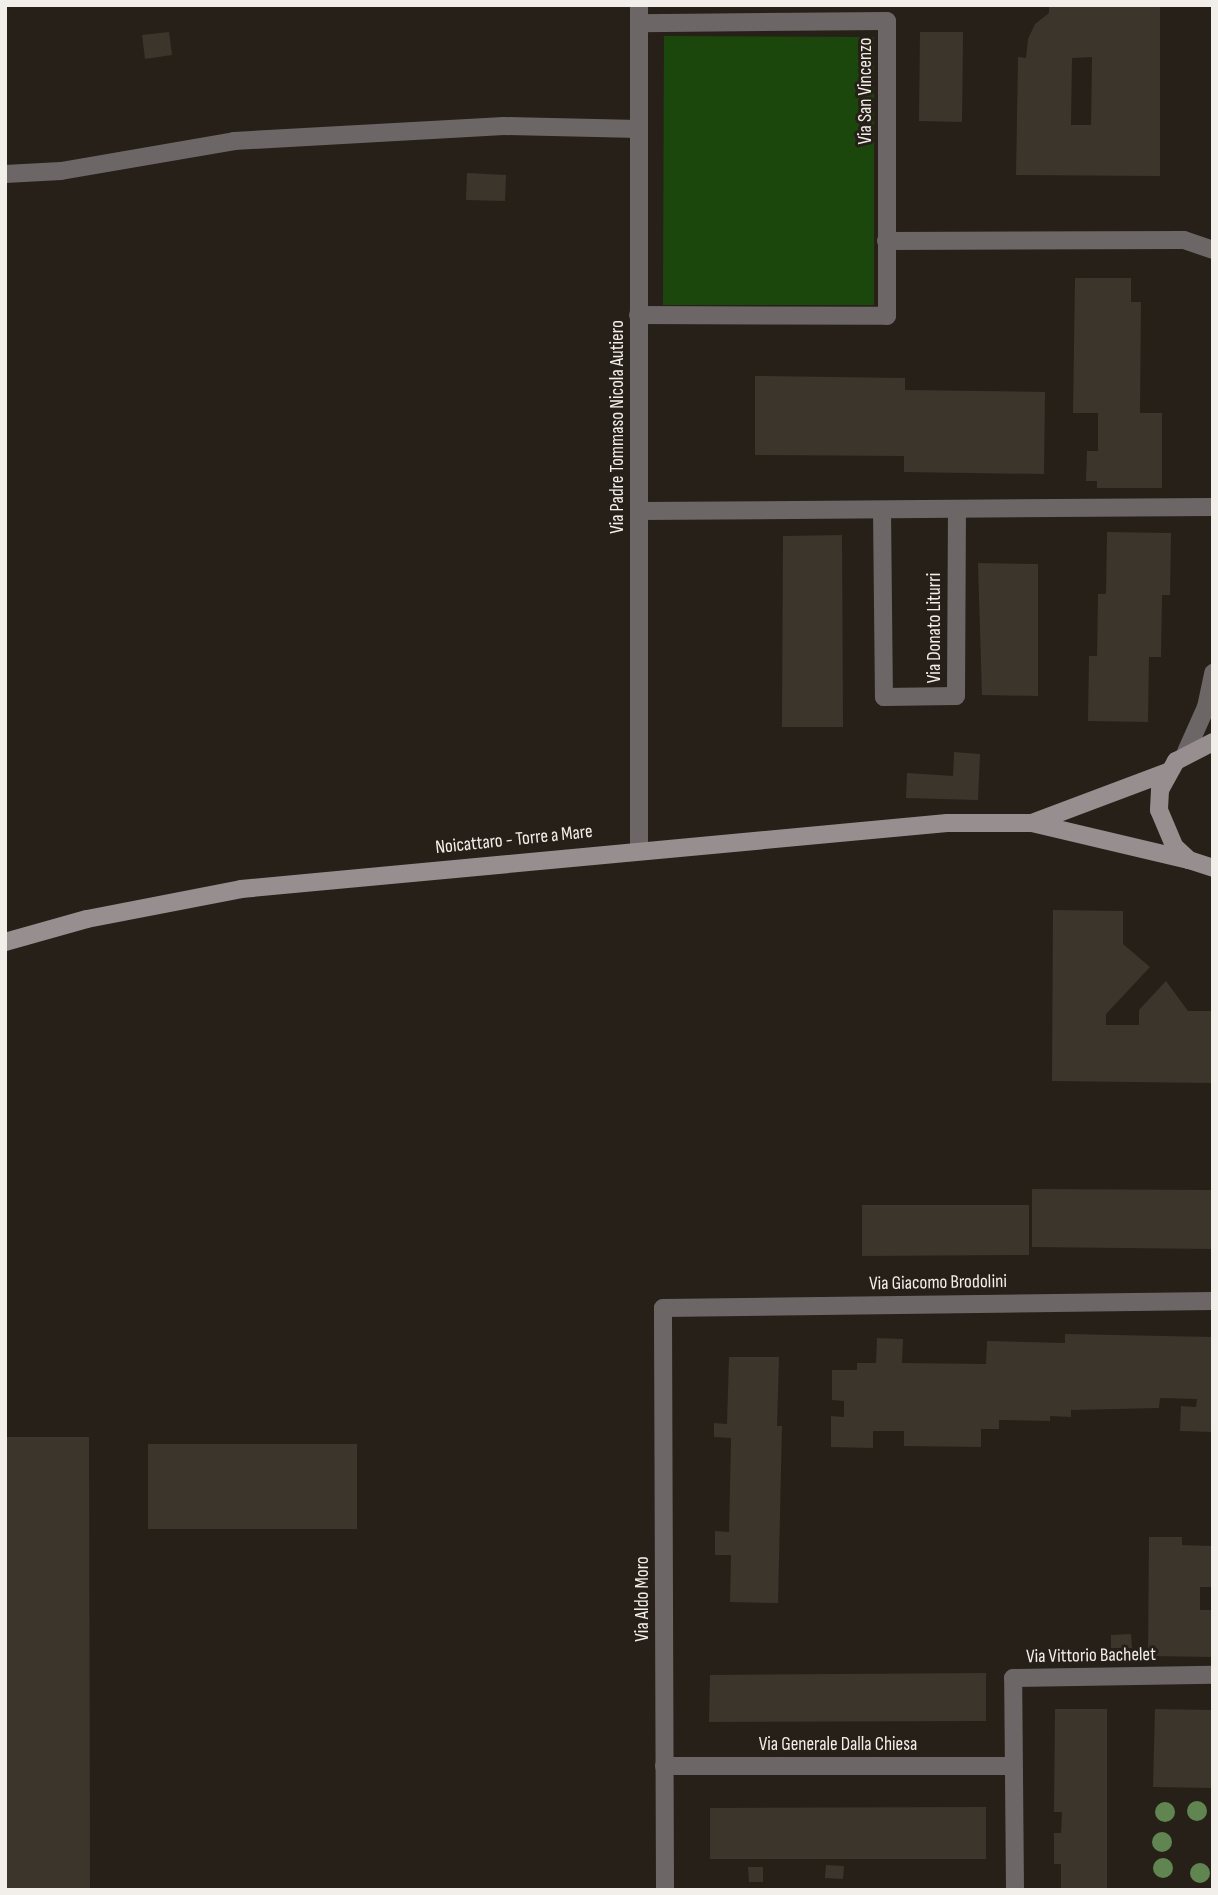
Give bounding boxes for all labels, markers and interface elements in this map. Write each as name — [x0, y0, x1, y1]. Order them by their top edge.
street label: Via San Vincenzo — [855, 38, 877, 144]
street label: Via Padre Tommaso Nicola Autiero — [607, 320, 629, 534]
street label: Via Donato Liturri — [924, 573, 946, 683]
street label: Noicattaro - Torre a Mare — [434, 820, 594, 860]
street label: Via Giacomo Brodolini — [869, 1270, 1007, 1296]
street label: Via Aldo Moro — [632, 1556, 654, 1642]
street label: Via Vittorio Bachelet — [1026, 1643, 1156, 1669]
street label: Via Generale Dalla Chiesa — [759, 1734, 917, 1756]

